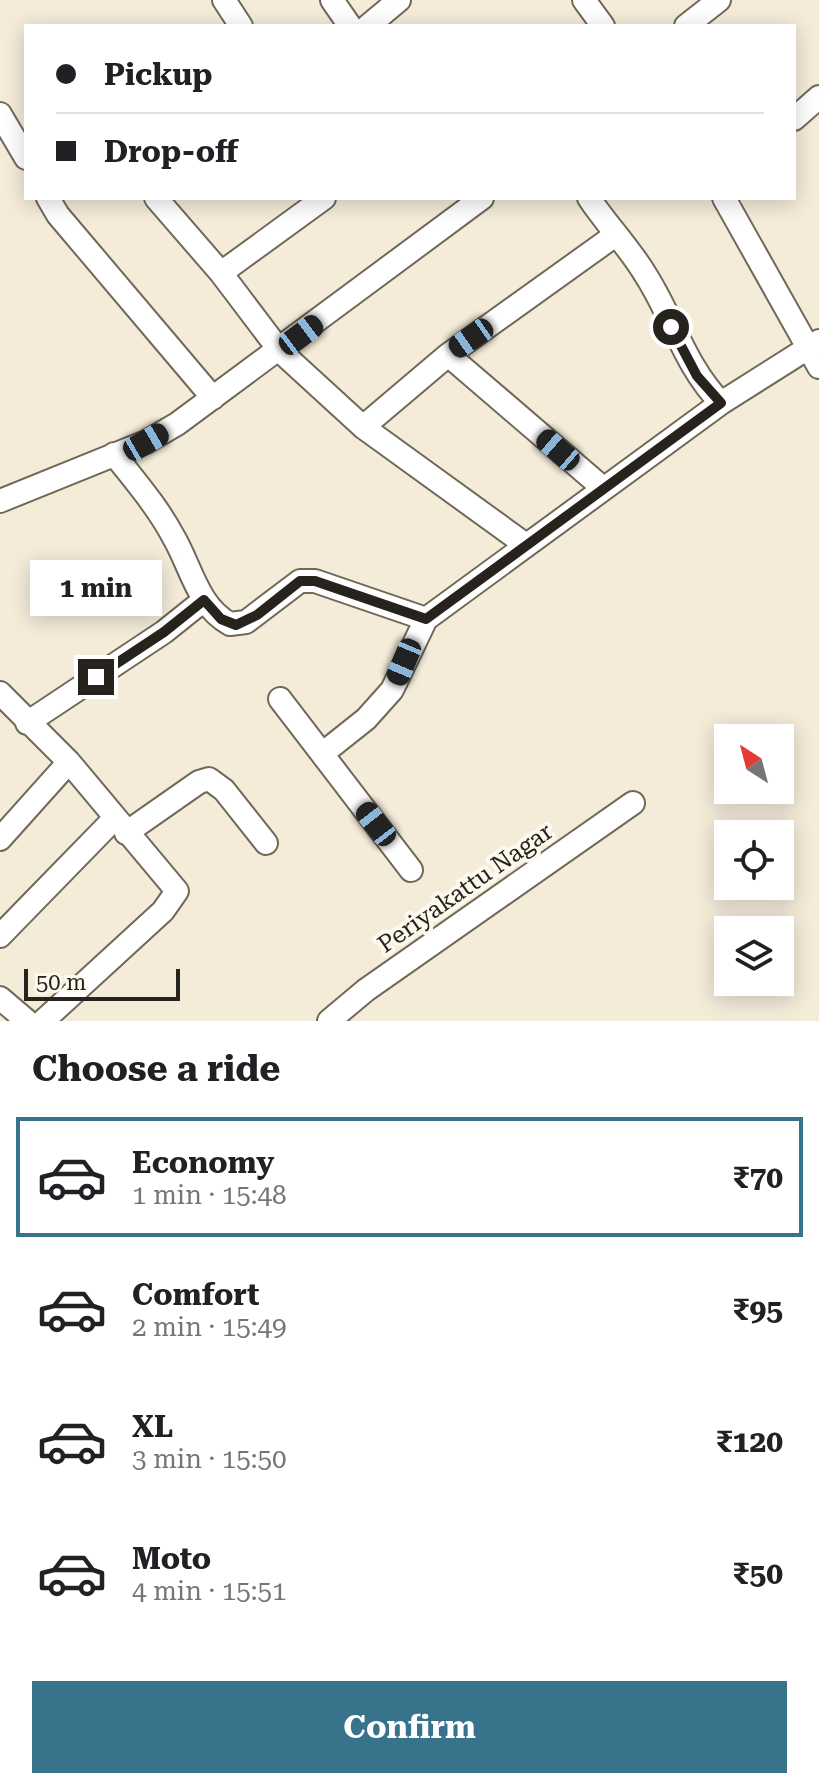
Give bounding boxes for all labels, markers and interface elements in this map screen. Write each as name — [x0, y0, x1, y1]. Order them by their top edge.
text: Pickup — [104, 57, 212, 92]
text: Drop-off — [104, 134, 238, 169]
route start — [653, 309, 689, 345]
car — [275, 311, 327, 359]
car — [444, 314, 498, 362]
car — [119, 420, 173, 464]
car — [532, 425, 584, 475]
callout: 1 min — [30, 561, 162, 617]
text: 1 min — [60, 573, 132, 603]
car — [384, 635, 424, 689]
route end — [78, 659, 114, 695]
north arrow — [714, 724, 794, 804]
map controls — [714, 724, 794, 996]
car — [352, 798, 400, 850]
street label: Periyakattu Nagar — [372, 817, 558, 959]
button: locate — [714, 820, 794, 900]
button: layers — [714, 916, 794, 996]
scale bar — [24, 965, 180, 1001]
text: 50 m — [36, 970, 86, 995]
text: Choose a ride — [32, 1048, 280, 1090]
icon: car — [36, 1141, 108, 1213]
text: Economy — [132, 1145, 274, 1180]
text: ₹70 — [733, 1160, 783, 1195]
text: 1 min · 15:48 — [132, 1180, 287, 1210]
icon: car — [36, 1273, 108, 1345]
text: Comfort — [132, 1277, 259, 1312]
text: ₹95 — [733, 1292, 783, 1327]
text: 2 min · 15:49 — [132, 1312, 287, 1342]
icon: car — [36, 1405, 108, 1477]
text: XL — [132, 1409, 173, 1444]
text: ₹120 — [716, 1424, 783, 1459]
text: 3 min · 15:50 — [132, 1444, 287, 1474]
icon: car — [36, 1537, 108, 1609]
text: Moto — [132, 1541, 211, 1576]
text: ₹50 — [733, 1556, 783, 1591]
text: 4 min · 15:51 — [132, 1576, 287, 1606]
button: Confirm — [32, 1681, 787, 1773]

